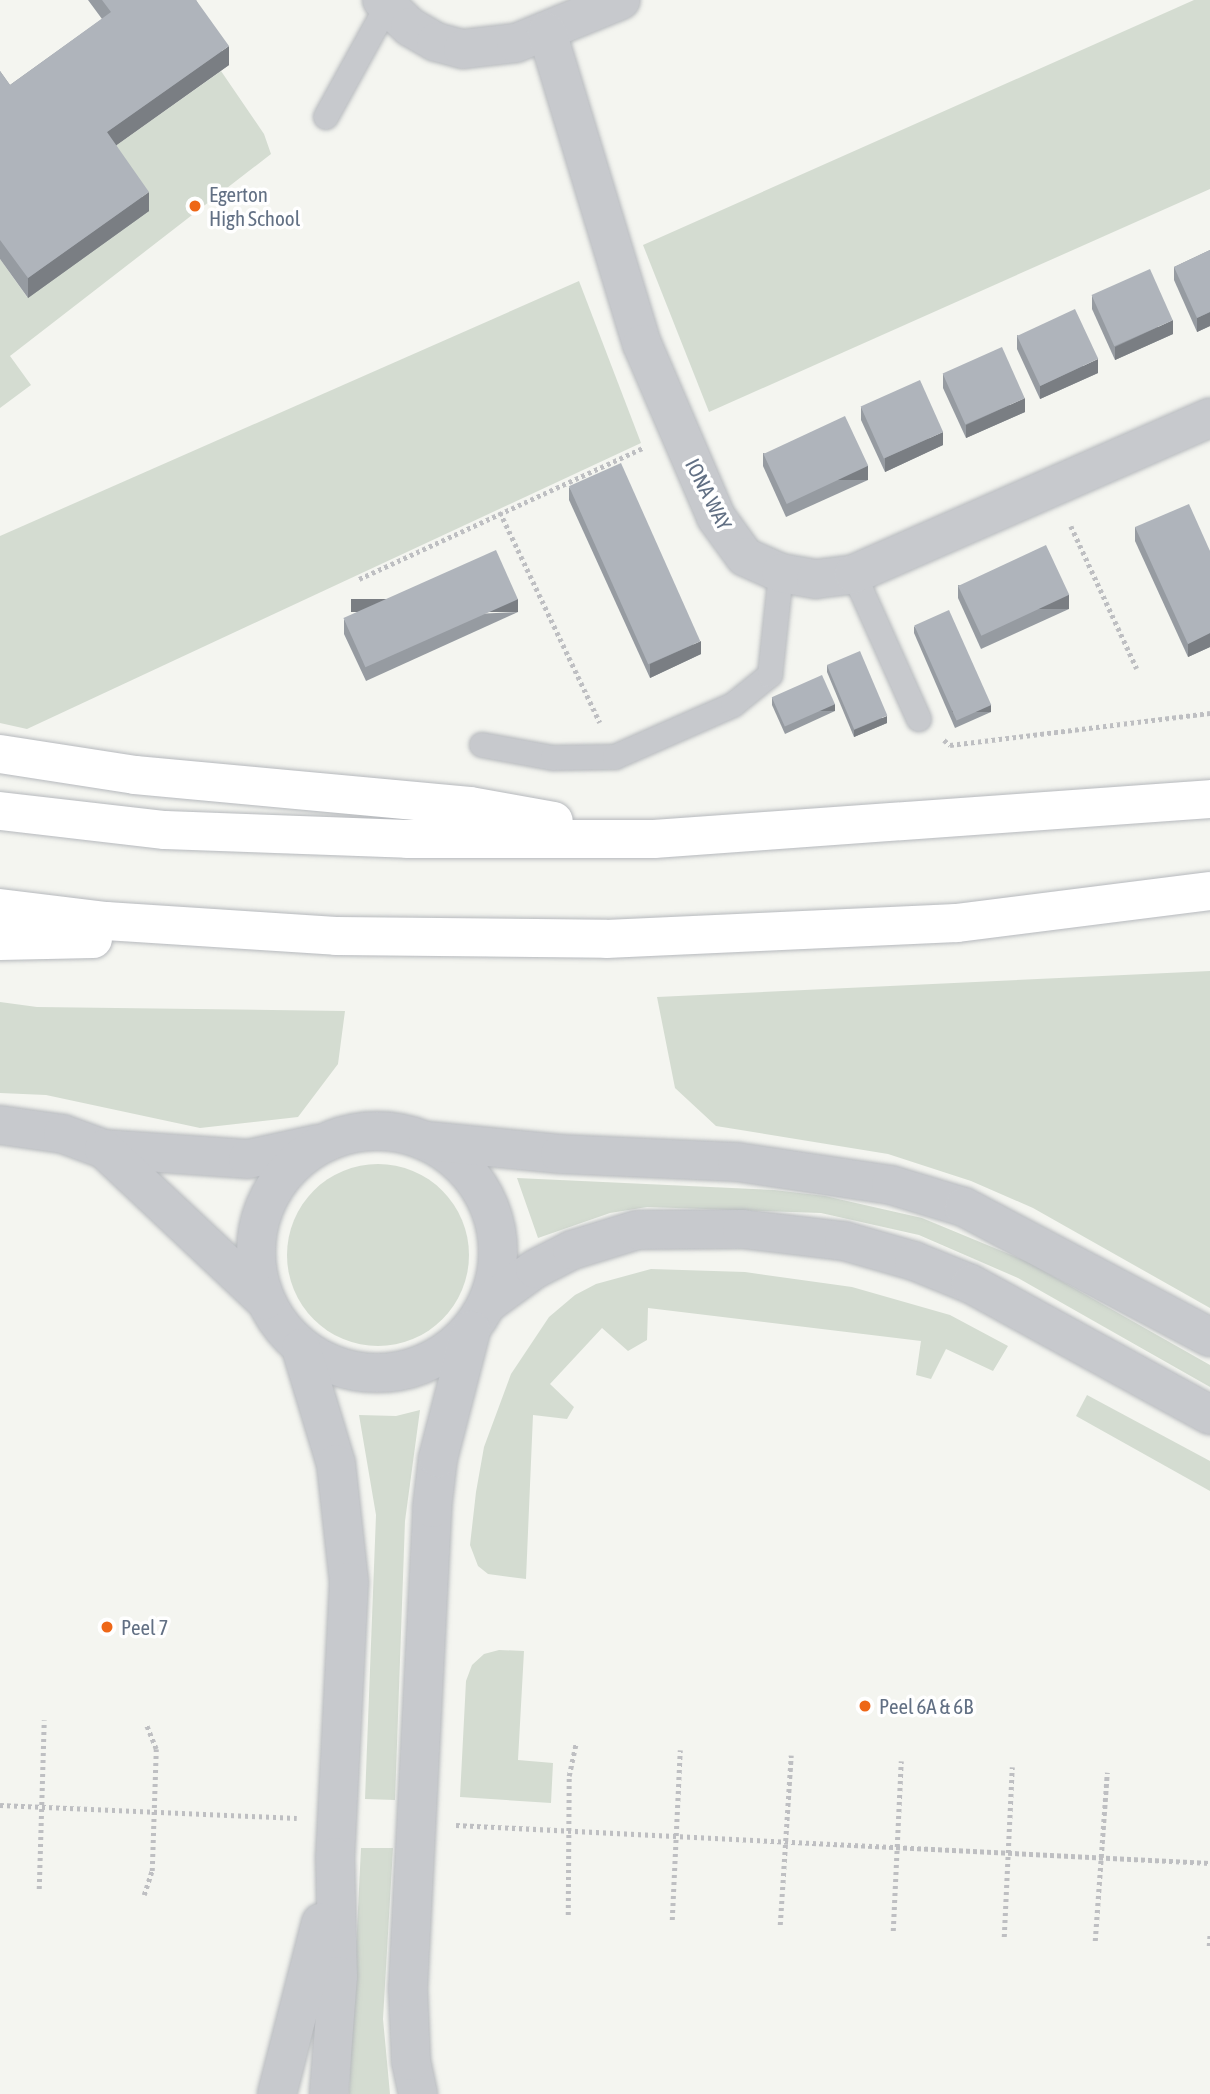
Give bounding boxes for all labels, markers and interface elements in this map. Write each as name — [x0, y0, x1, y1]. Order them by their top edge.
place label: Egerton High School — [209, 181, 300, 231]
marker: Egerton High School — [187, 198, 203, 214]
street label: IONA WAY — [680, 454, 738, 534]
place label: Peel 7 — [121, 1614, 168, 1640]
marker: Peel 7 — [99, 1619, 115, 1635]
place label: Peel 6A & 6B — [879, 1693, 973, 1719]
marker: Peel 6A & 6B — [857, 1698, 873, 1714]

